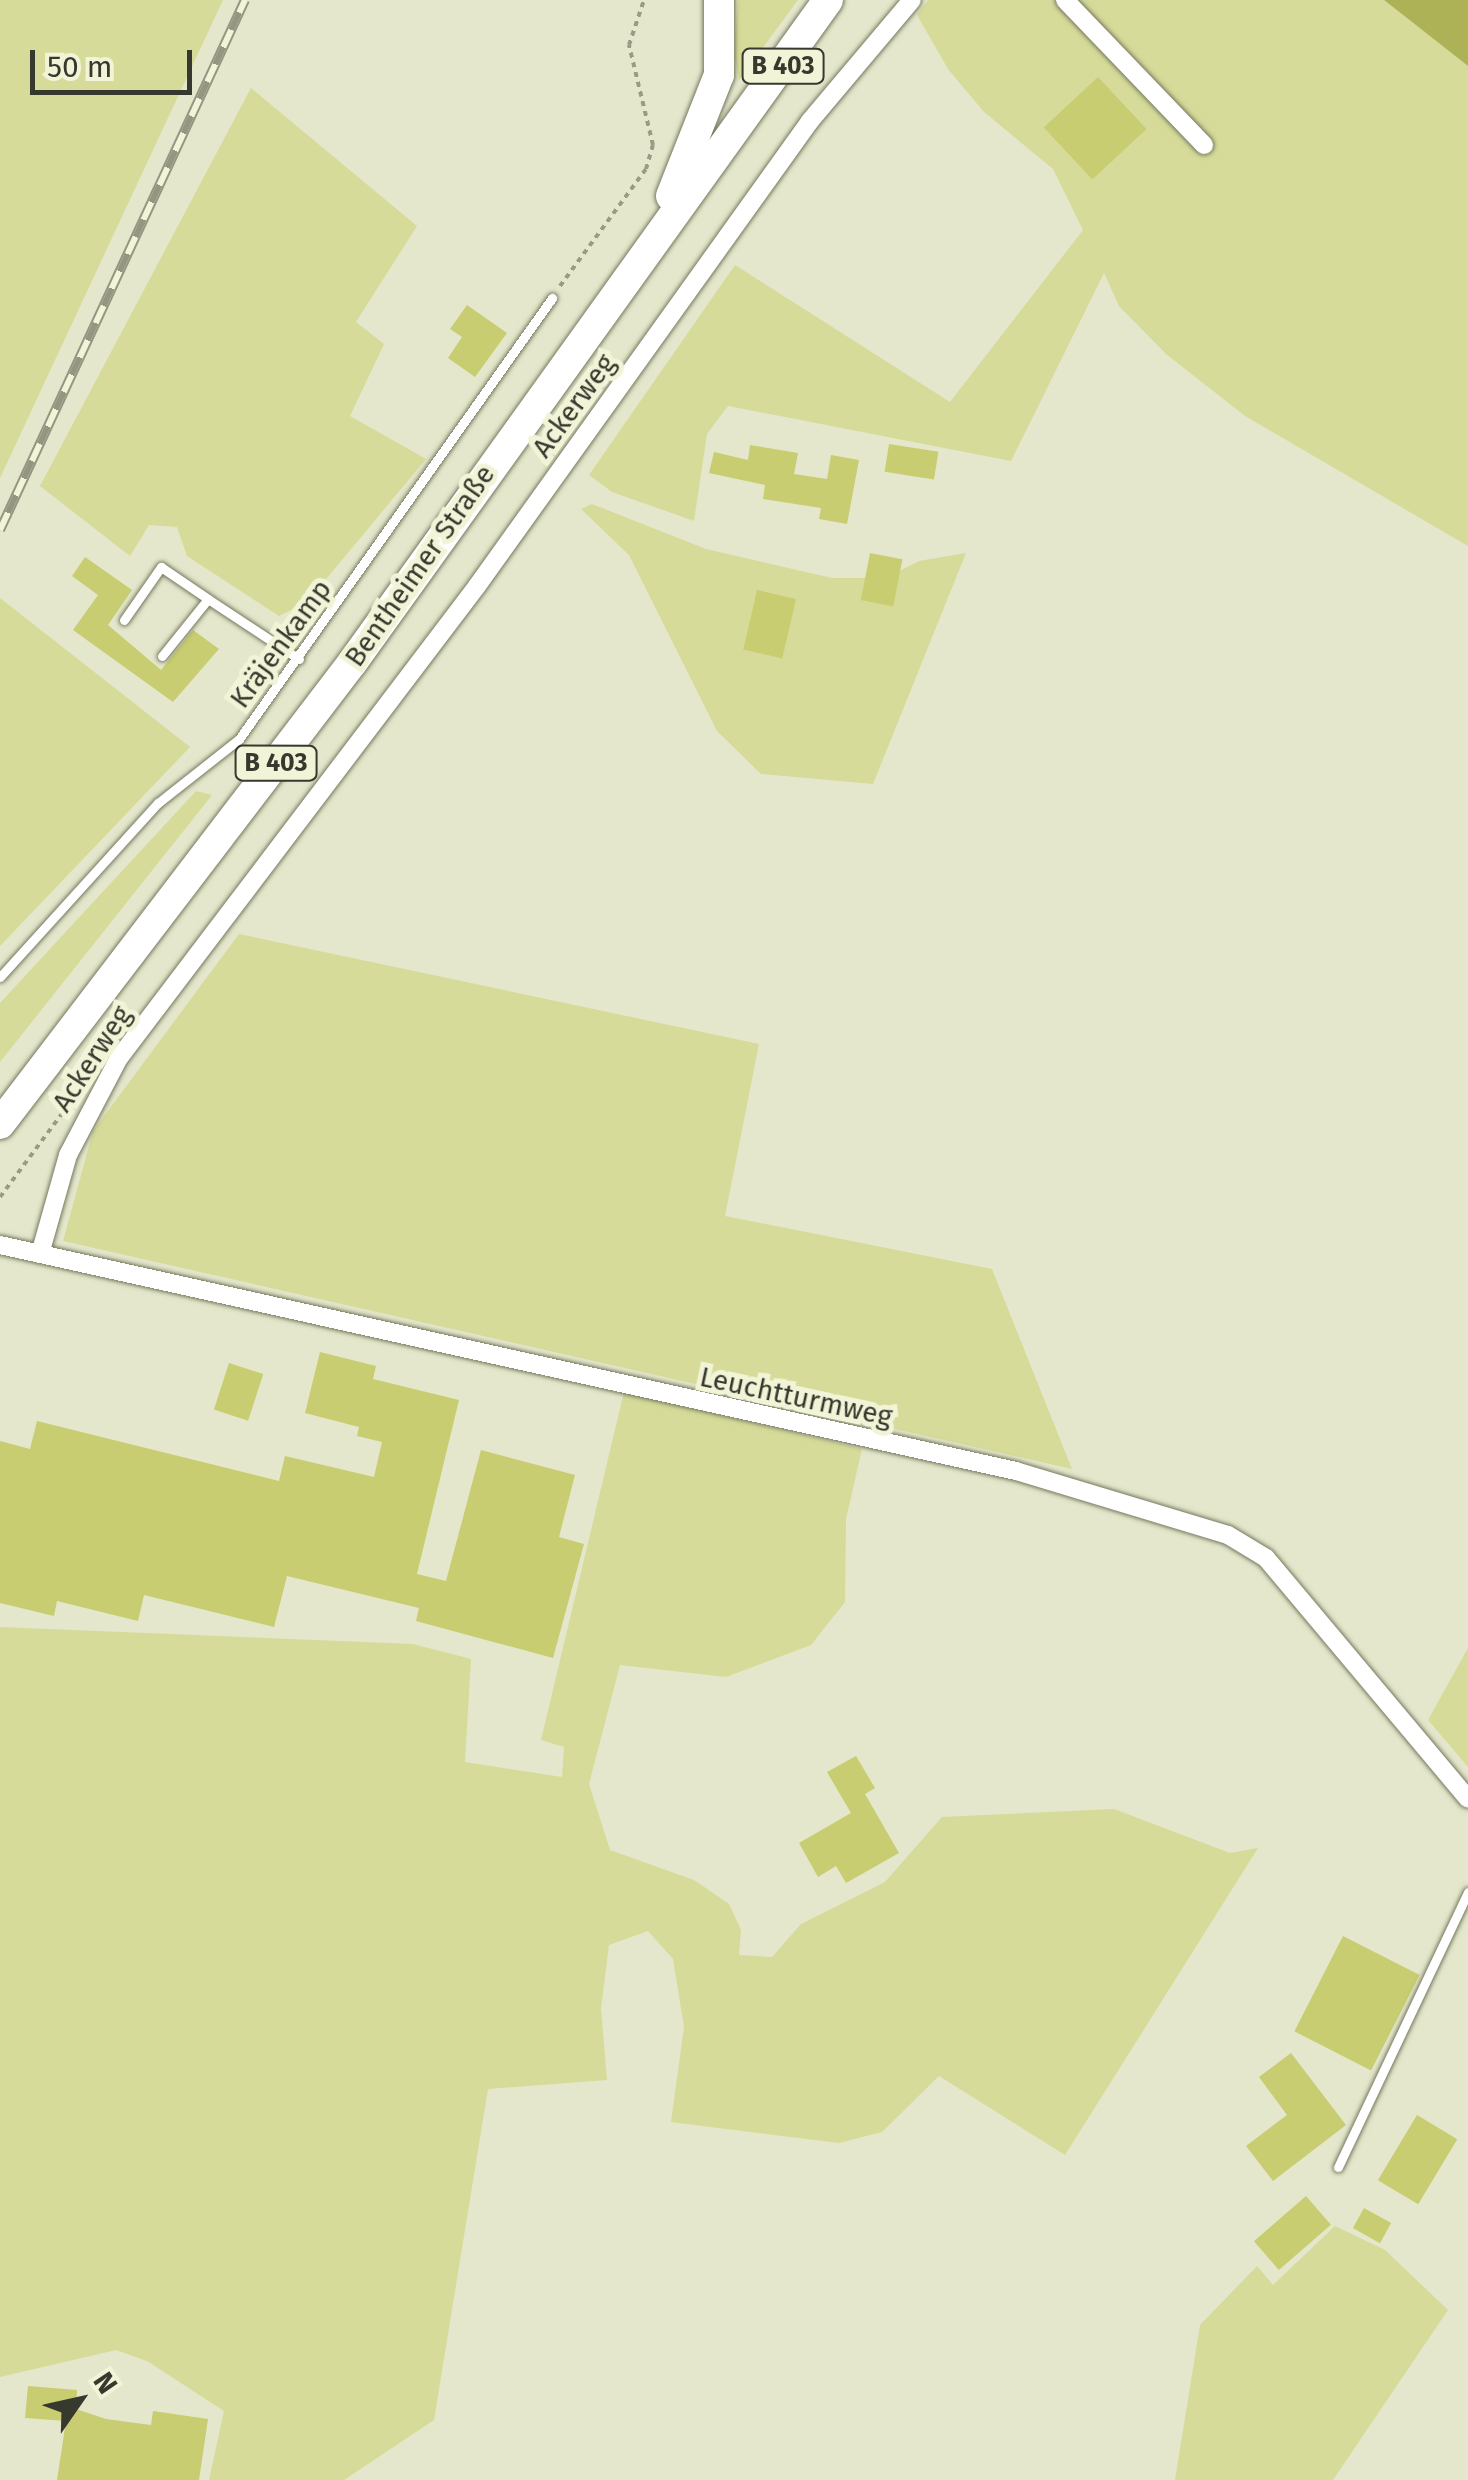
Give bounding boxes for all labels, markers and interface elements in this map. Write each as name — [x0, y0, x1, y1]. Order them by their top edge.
scale bar — [35, 30, 198, 92]
road number: B 403 — [740, 46, 826, 86]
text: 50 m — [47, 49, 112, 85]
street label: Ackerweg — [525, 348, 623, 464]
street label: Bentheimer Straße — [338, 459, 502, 673]
street label: Kräjenkamp — [223, 573, 339, 715]
road number: B 403 — [234, 743, 318, 783]
street label: Ackerweg — [45, 1000, 139, 1118]
street label: Leuchtturmweg — [697, 1360, 895, 1434]
north arrow — [30, 2350, 130, 2450]
text: N — [86, 2366, 124, 2400]

